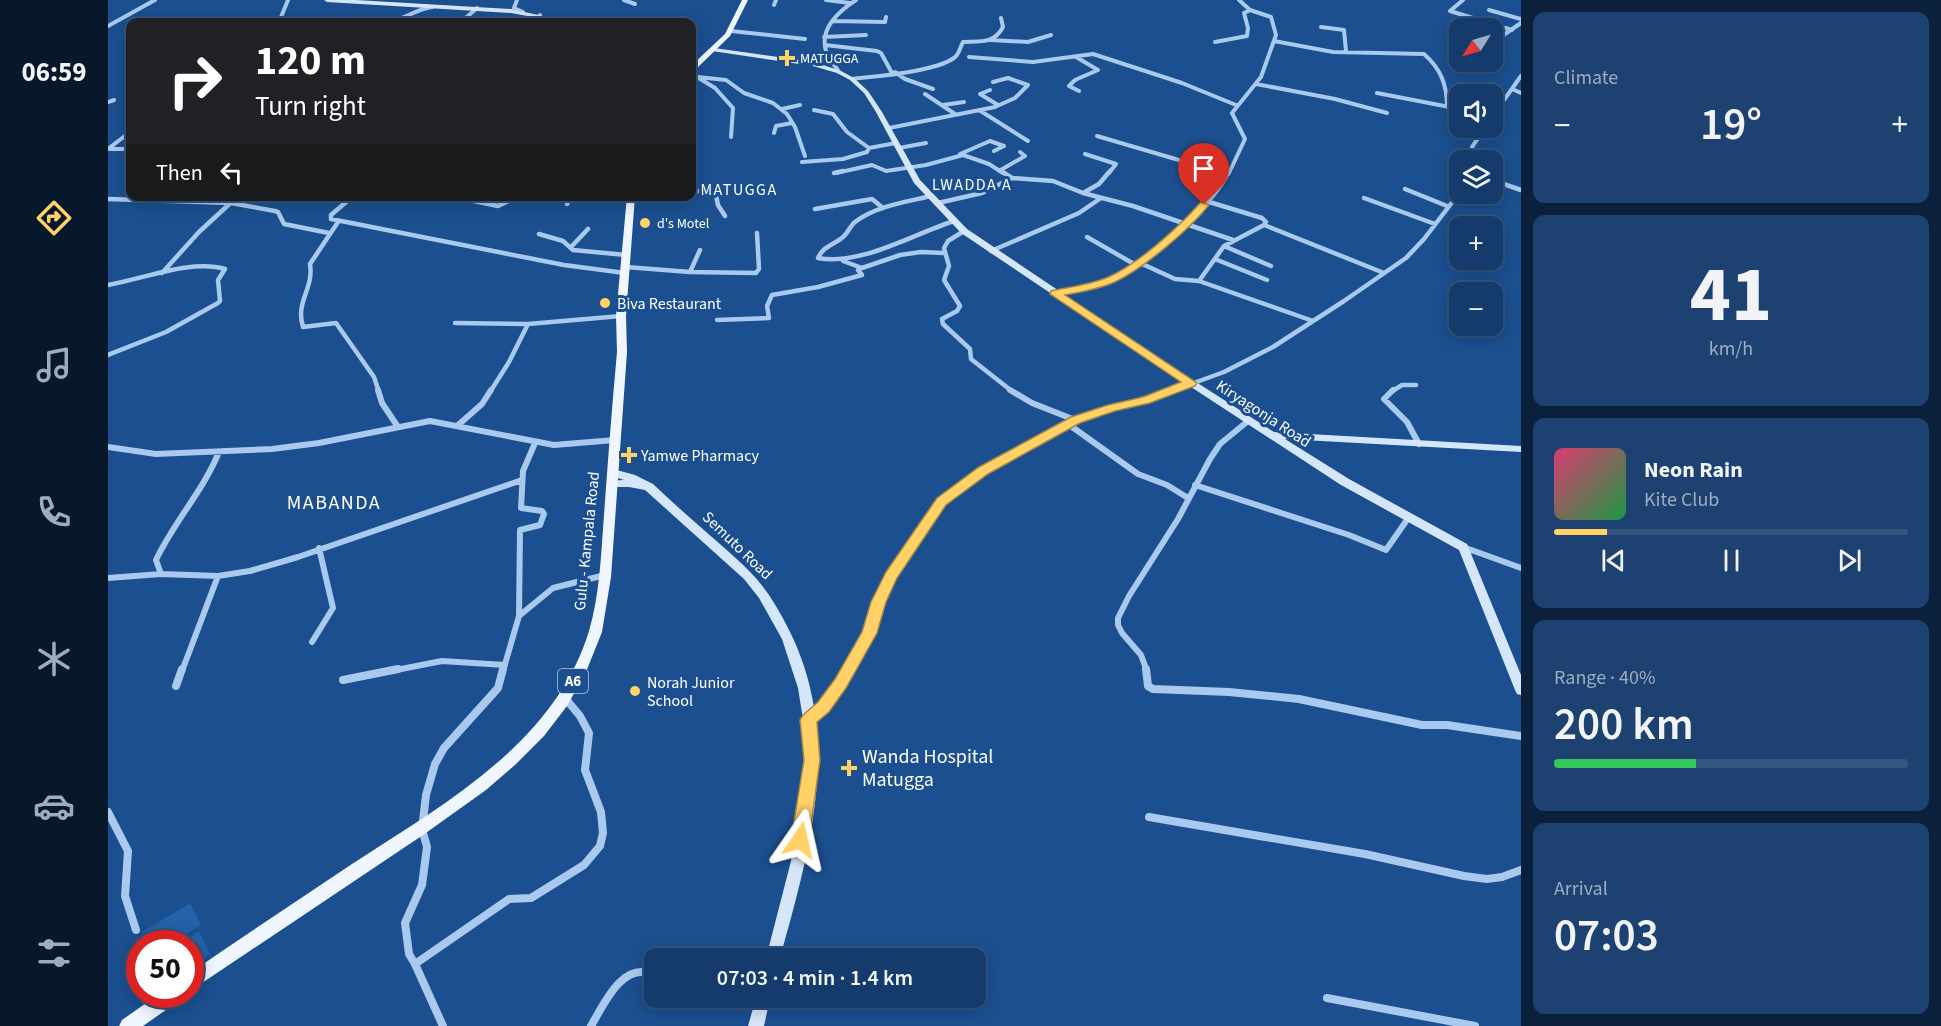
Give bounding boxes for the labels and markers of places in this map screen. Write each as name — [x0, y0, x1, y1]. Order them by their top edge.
marker: MATUGGA — [778, 49, 796, 67]
place label: MATUGGA — [800, 49, 859, 69]
pin — [1178, 143, 1229, 205]
place label: d's Motel — [657, 214, 710, 234]
marker: d's Motel — [638, 216, 652, 230]
place label: Biva Restaurant — [617, 293, 722, 315]
marker: Biva Restaurant — [598, 296, 612, 310]
place label: Yamwe Pharmacy — [640, 445, 760, 467]
marker: Yamwe Pharmacy — [622, 448, 636, 462]
place label: Norah Junior School — [647, 672, 735, 712]
marker: Norah Junior School — [628, 684, 642, 698]
place label: Wanda Hospital Matugga — [862, 743, 993, 794]
marker: Wanda Hospital Matugga — [840, 759, 858, 777]

